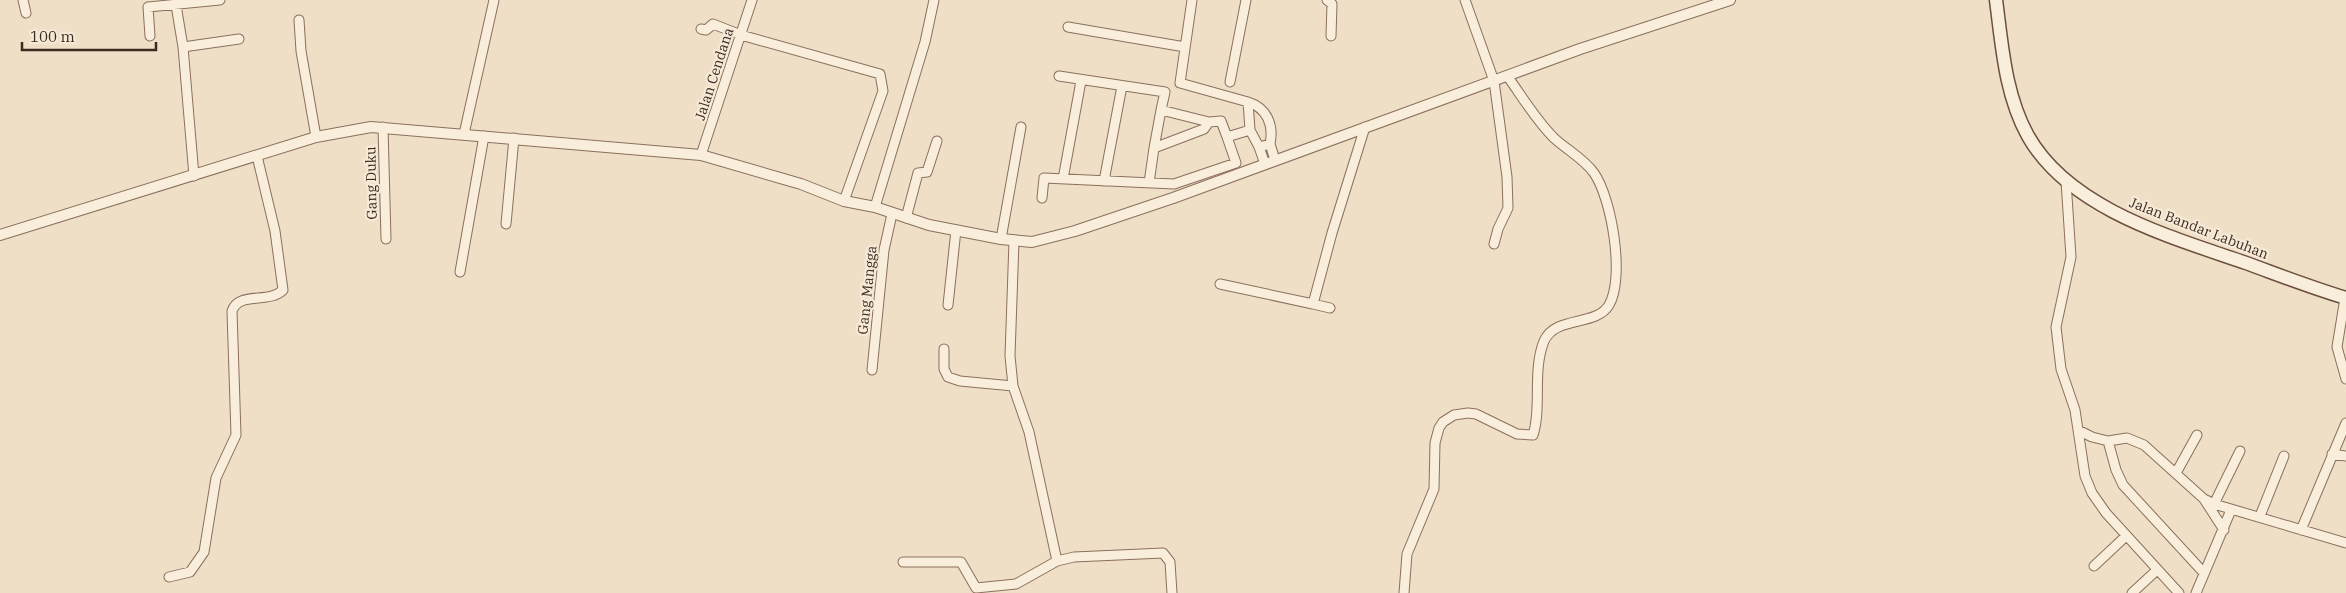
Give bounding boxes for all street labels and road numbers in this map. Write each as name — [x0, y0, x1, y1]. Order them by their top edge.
street label: Jalan Cendana — [691, 25, 738, 123]
street label: Gang Duku — [361, 146, 381, 220]
street label: Jalan Bandar Labuhan — [2127, 193, 2271, 263]
street label: Gang Mangga — [853, 244, 881, 335]

